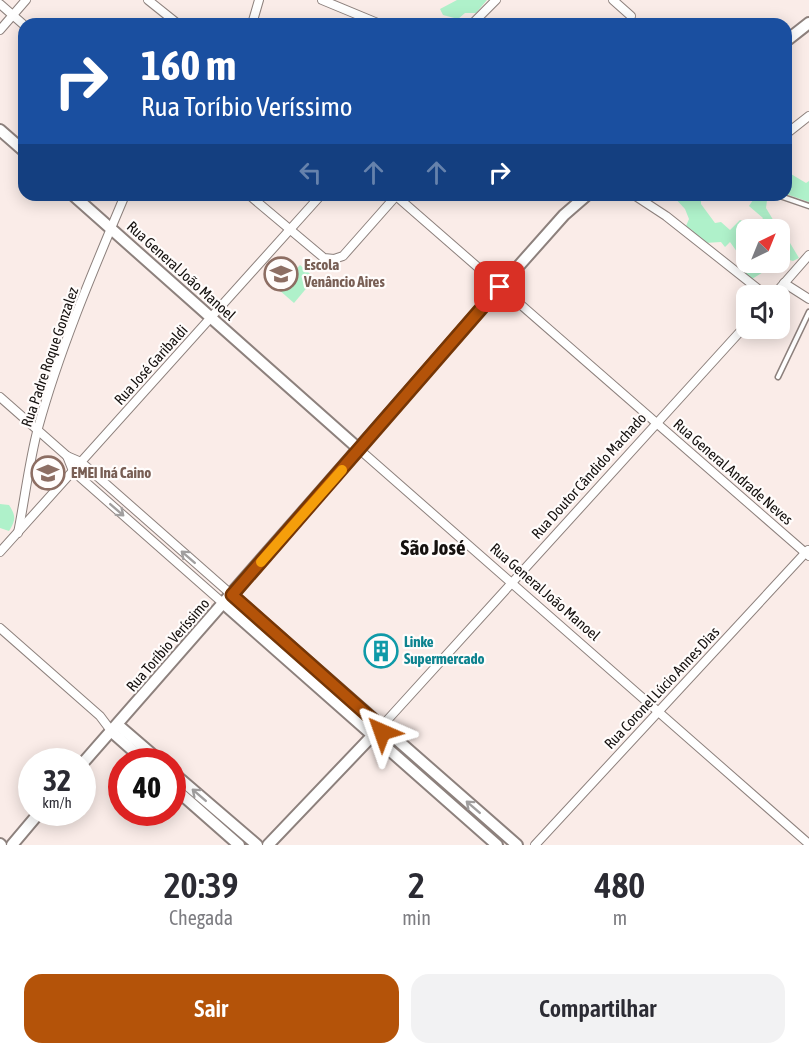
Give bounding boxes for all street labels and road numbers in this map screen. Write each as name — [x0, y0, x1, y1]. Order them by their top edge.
street label: Rua General João Manoel — [124, 218, 239, 324]
street label: Rua Padre Roque Gonzalez — [18, 284, 82, 429]
street label: Rua José Garibaldi — [110, 321, 191, 408]
street label: Rua Doutor Cândido Machado — [528, 409, 649, 542]
street label: Rua General Andrade Neves — [670, 415, 796, 528]
street label: Rua General João Manoel — [487, 539, 604, 644]
street label: Rua Toríbio Veríssimo — [123, 595, 213, 695]
street label: Rua Coronel Lúcio Annes Dias — [601, 623, 723, 752]

